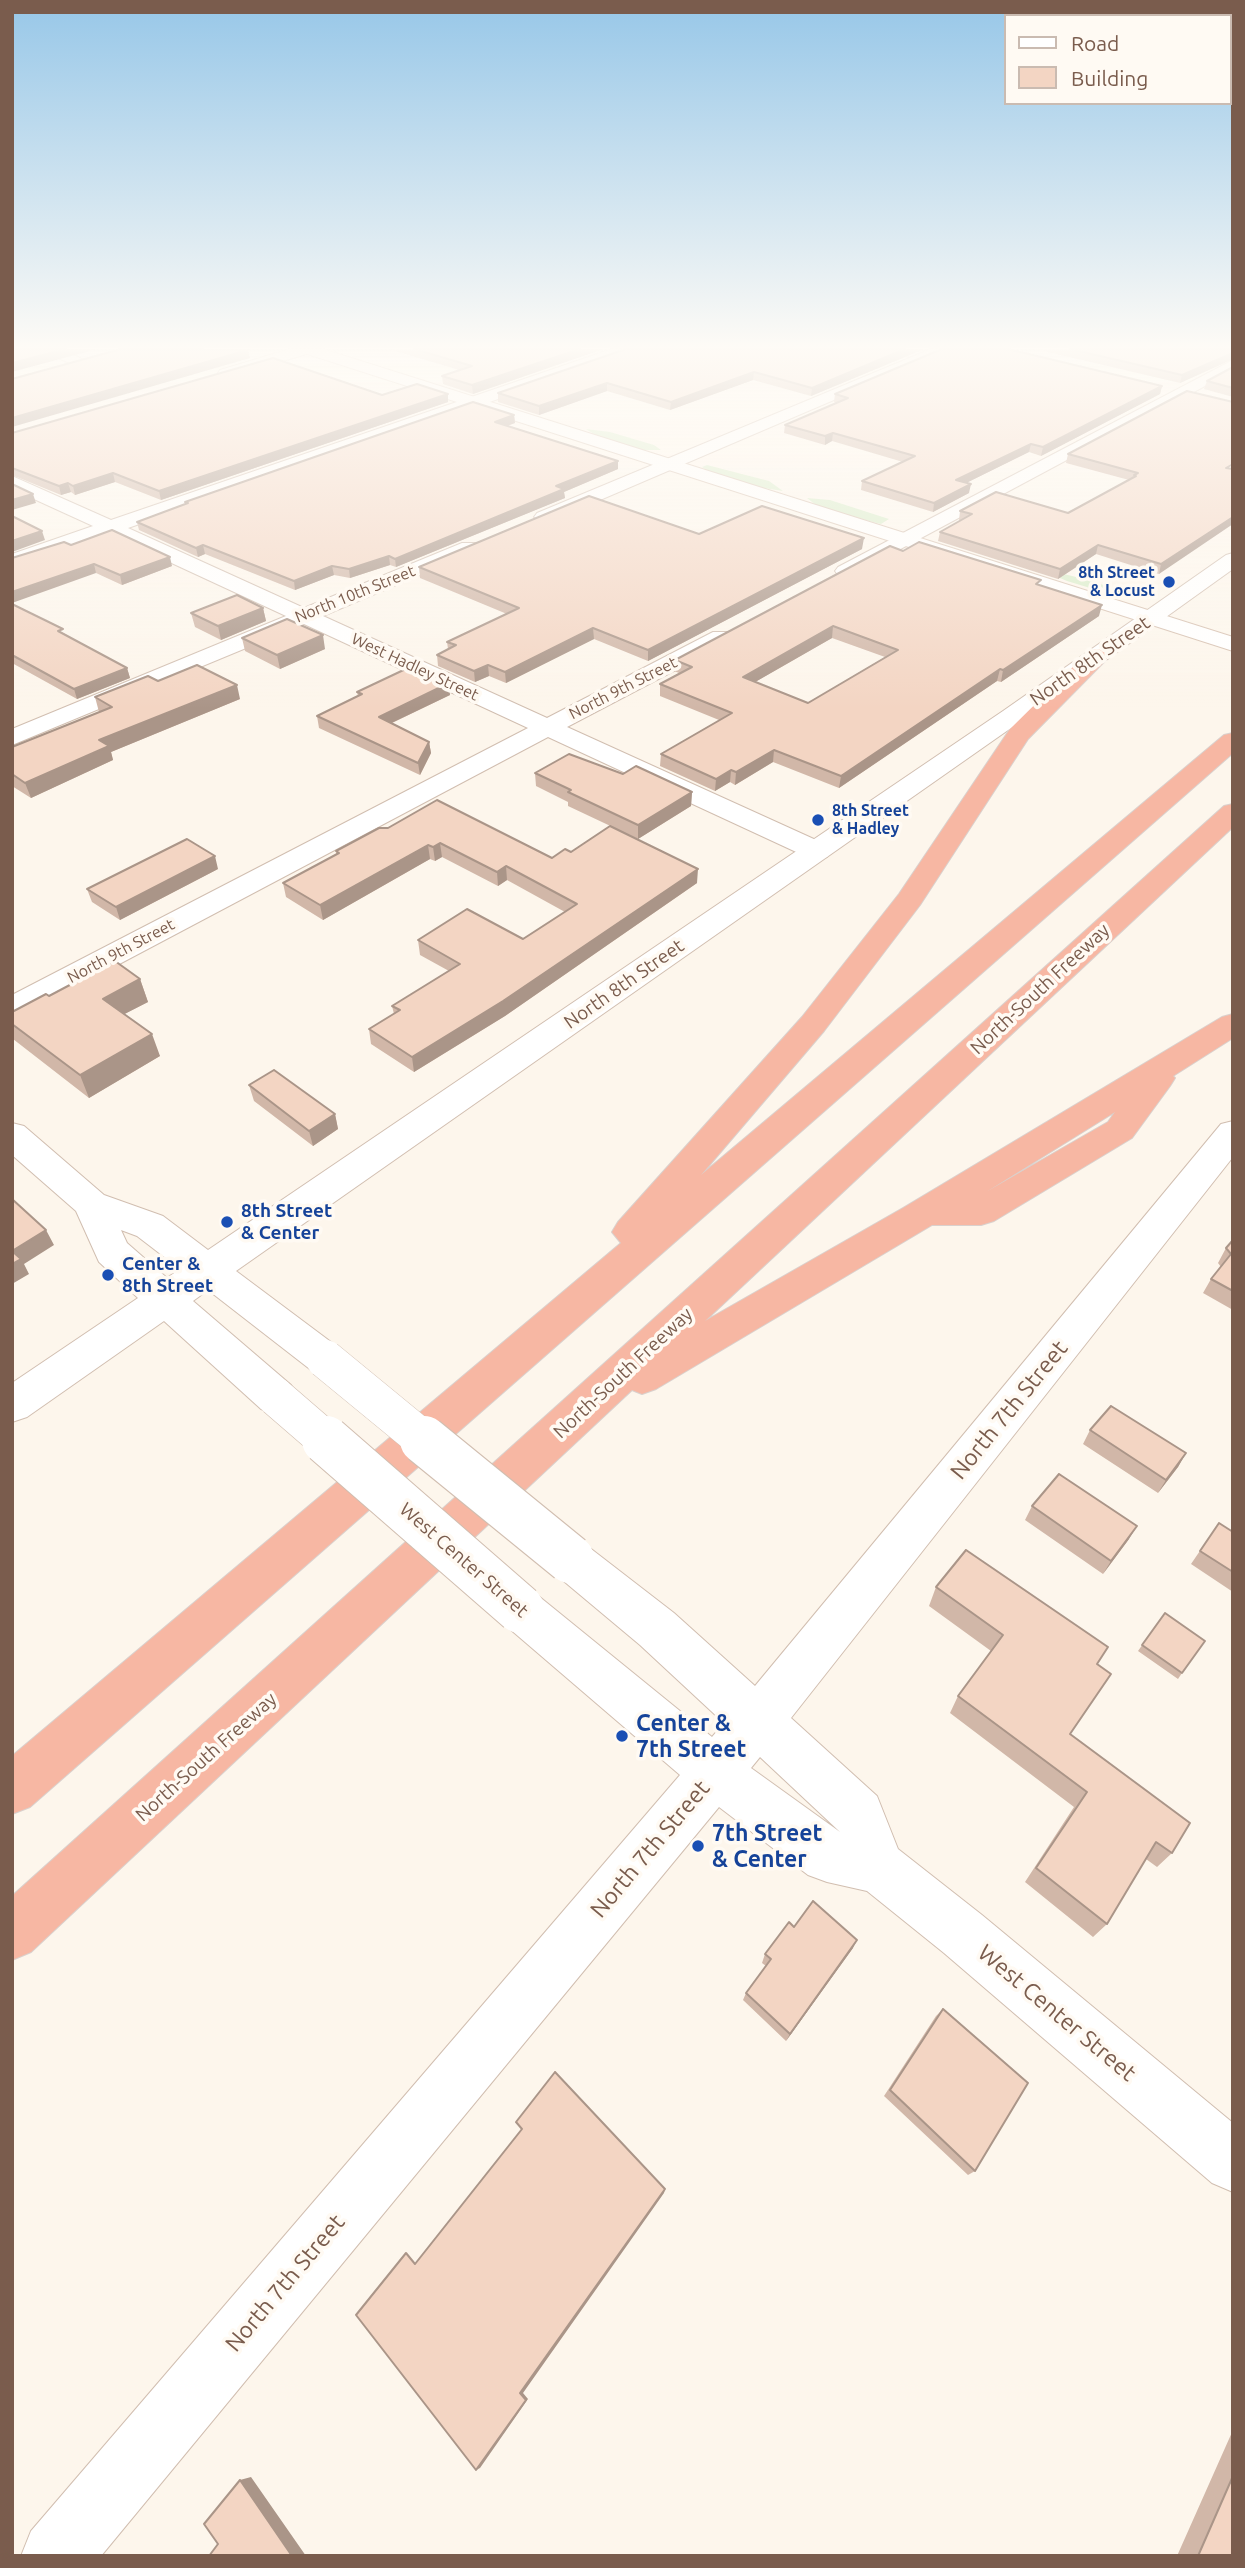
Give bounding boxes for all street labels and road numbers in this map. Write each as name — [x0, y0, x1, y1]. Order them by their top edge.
street label: North 10th Street — [292, 561, 418, 627]
street label: North 8th Street — [1026, 611, 1154, 711]
street label: West Hadley Street — [348, 629, 482, 705]
street label: North 9th Street — [566, 652, 680, 724]
street label: North 9th Street — [64, 915, 178, 987]
street label: North-South Freeway — [966, 919, 1114, 1059]
street label: North 8th Street — [560, 934, 688, 1034]
street label: North-South Freeway — [549, 1303, 697, 1443]
street label: North 7th Street — [945, 1335, 1073, 1485]
street label: West Center Street — [395, 1498, 533, 1622]
street label: North-South Freeway — [131, 1688, 281, 1826]
street label: North 7th Street — [585, 1775, 715, 1923]
street label: West Center Street — [972, 1939, 1142, 2087]
street label: North 7th Street — [220, 2209, 350, 2357]

